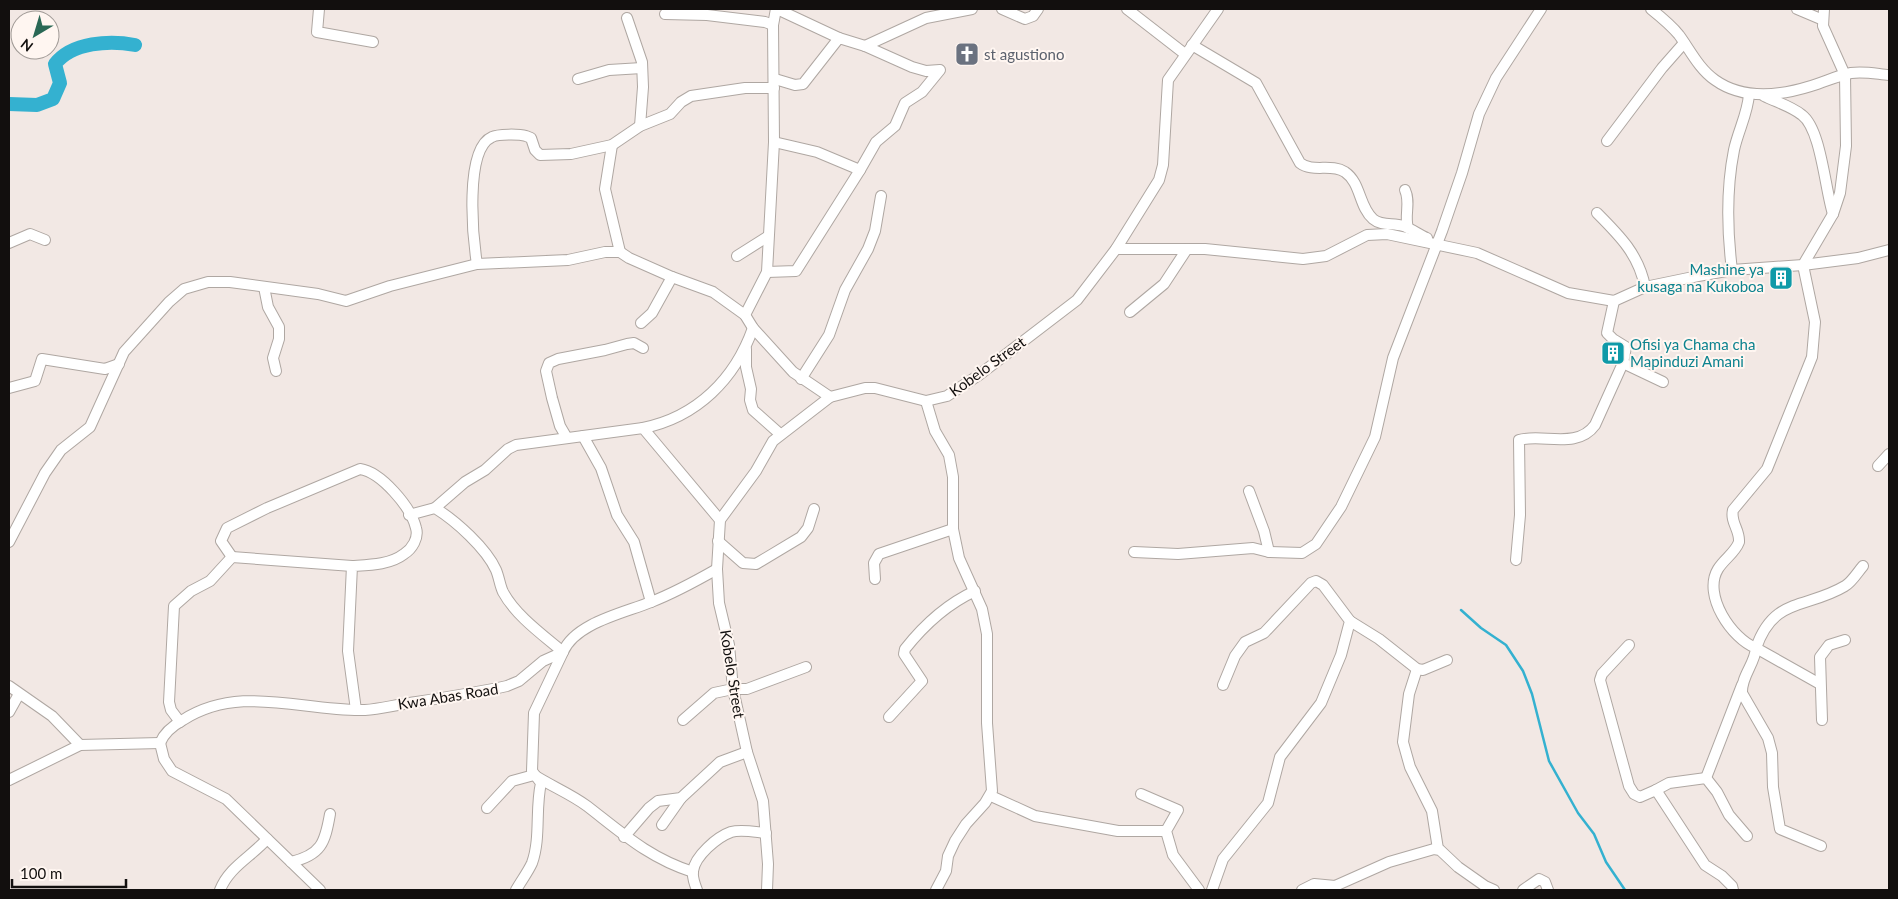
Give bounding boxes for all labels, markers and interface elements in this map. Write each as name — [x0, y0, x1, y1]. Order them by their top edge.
north arrow — [10, 10, 60, 60]
text: N — [17, 36, 36, 56]
church icon: st agustiono — [954, 41, 980, 67]
place label: st agustiono — [984, 45, 1064, 63]
place label: Mashine ya kusaga na Kukoboa — [1637, 260, 1764, 295]
building icon: Mashine ya kusaga na Kukoboa — [1768, 265, 1794, 291]
street label: Kobelo Street — [945, 332, 1029, 400]
place label: Ofisi ya Chama cha Mapinduzi Amani — [1630, 335, 1755, 370]
building icon: Ofisi ya Chama cha Mapinduzi Amani — [1600, 340, 1626, 366]
street label: Kobelo Street — [717, 628, 749, 720]
street label: Kwa Abas Road — [397, 679, 499, 713]
scale bar — [12, 856, 126, 888]
text: 100 m — [20, 864, 62, 882]

